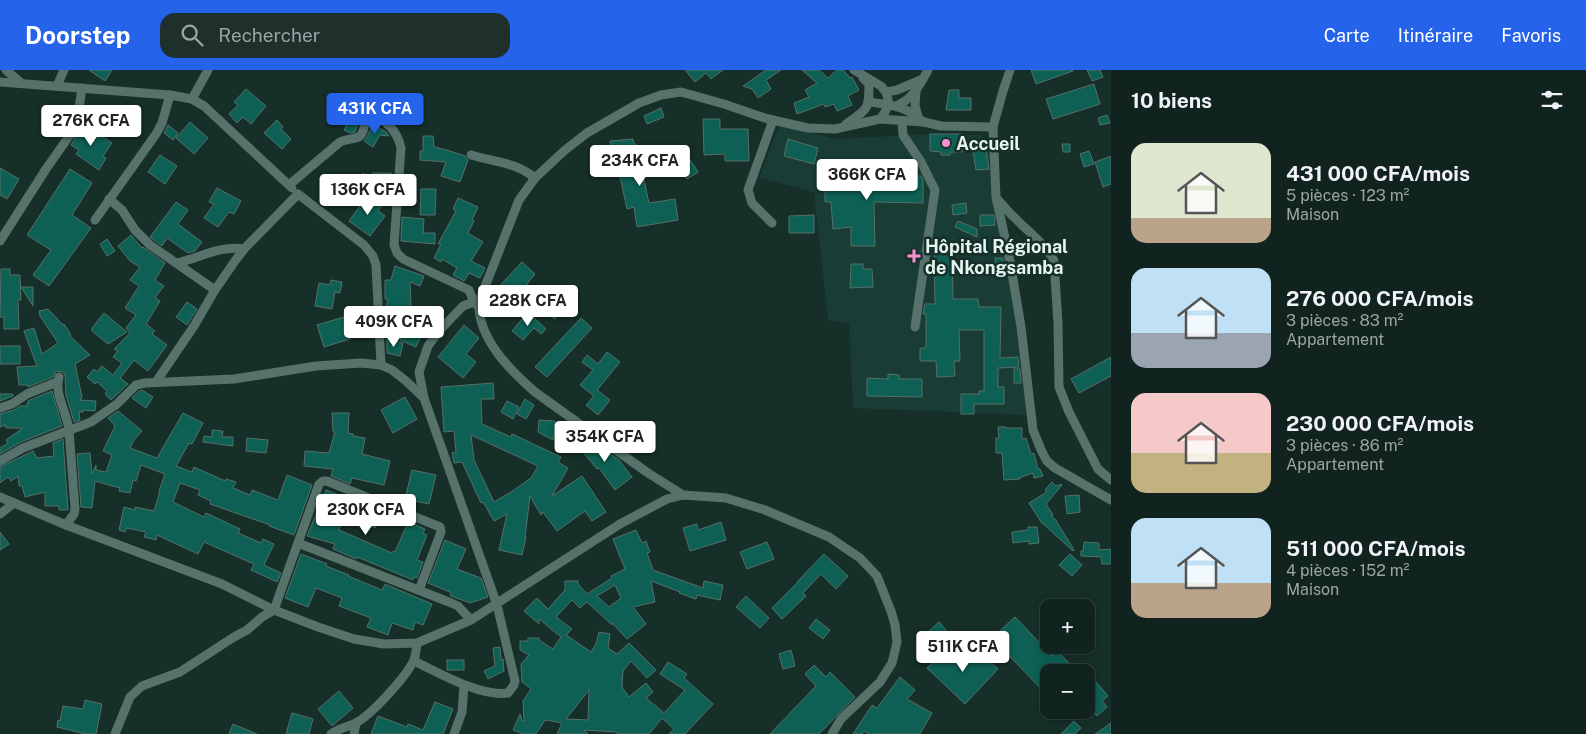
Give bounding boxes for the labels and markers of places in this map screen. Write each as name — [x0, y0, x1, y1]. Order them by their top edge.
pin: 431K CFA — [323, 92, 427, 135]
pin: 276K CFA — [39, 104, 143, 147]
place label: Accueil — [956, 133, 1020, 154]
marker: Accueil — [940, 137, 952, 149]
pin: 234K CFA — [588, 144, 692, 187]
pin: 366K CFA — [815, 158, 919, 201]
pin: 136K CFA — [316, 174, 420, 216]
place label: Hôpital Régional de Nkongsamba — [925, 236, 1068, 278]
marker: Hôpital Régional de Nkongsamba — [907, 249, 921, 263]
pin: 228K CFA — [476, 284, 580, 327]
pin: 409K CFA — [342, 306, 446, 348]
pin: 354K CFA — [553, 420, 657, 463]
pin: 230K CFA — [314, 494, 418, 536]
pin: 511K CFA — [911, 630, 1015, 673]

